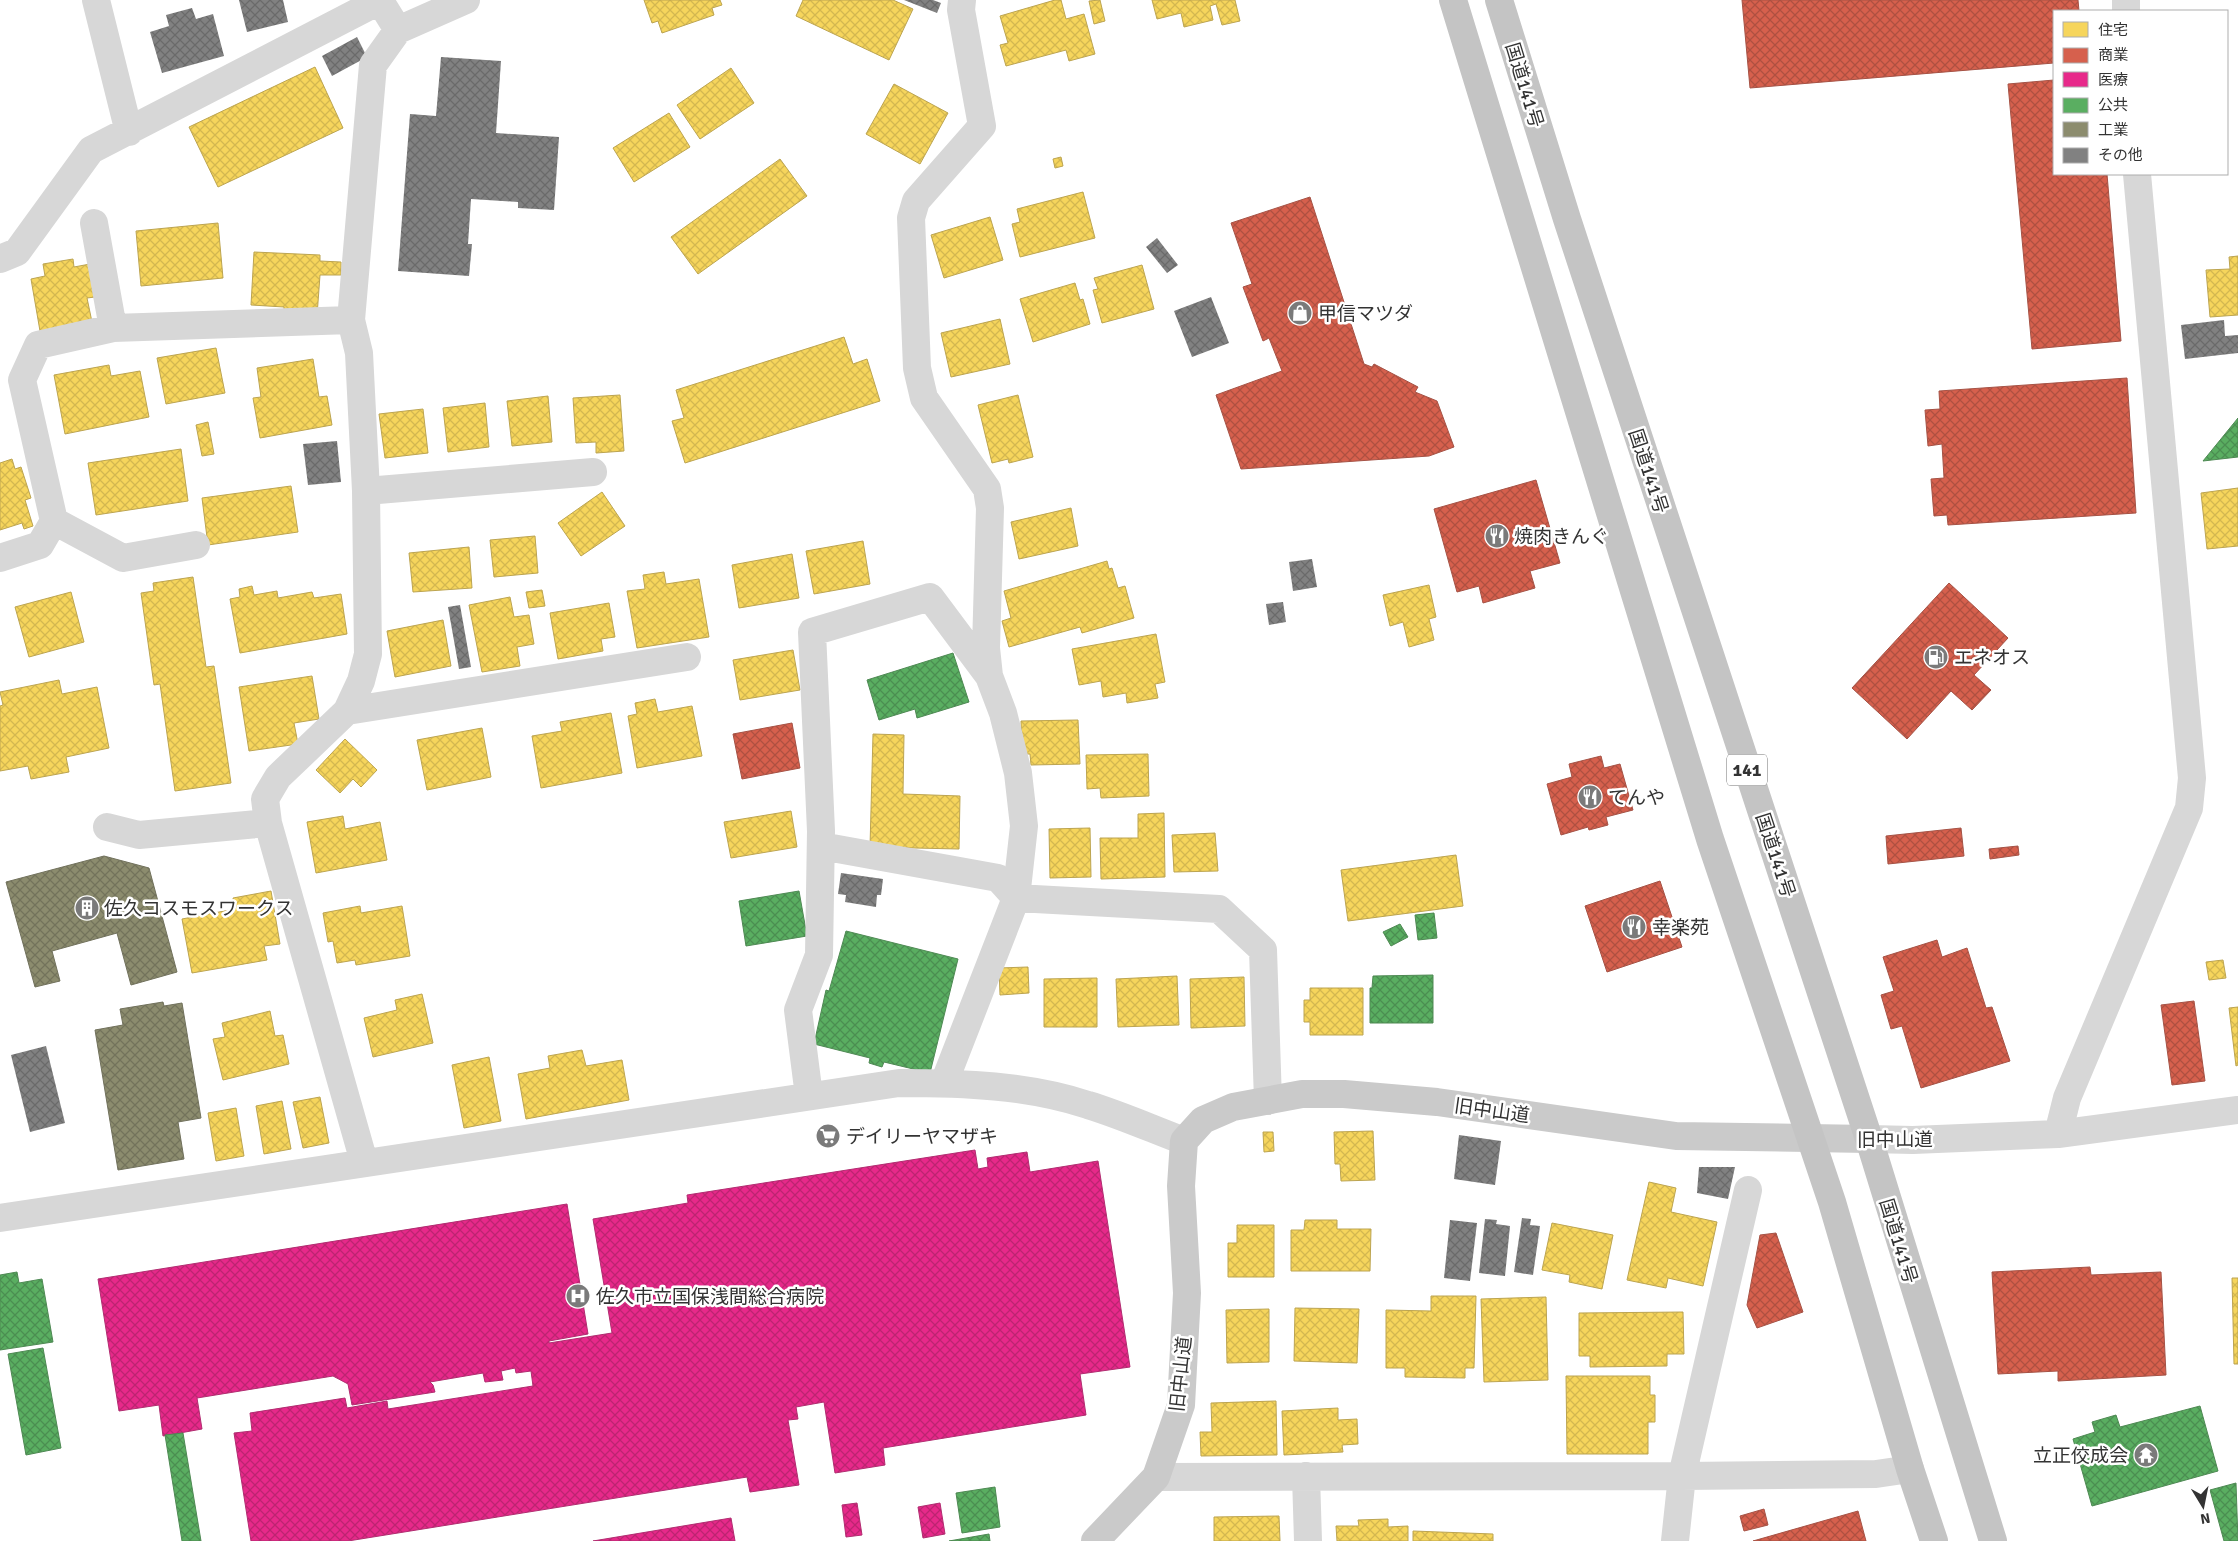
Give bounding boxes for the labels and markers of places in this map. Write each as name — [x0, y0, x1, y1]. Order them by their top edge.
shop icon: 甲信マツダ — [1287, 300, 1313, 326]
place label: 甲信マツダ — [1318, 302, 1413, 326]
restaurant icon: 焼肉きんぐ — [1484, 523, 1510, 549]
place label: 焼肉きんぐ — [1514, 525, 1609, 549]
fuel station icon: エネオス — [1923, 644, 1949, 670]
place label: エネオス — [1954, 646, 2030, 670]
restaurant icon: てんや — [1577, 784, 1603, 810]
place label: てんや — [1608, 786, 1665, 810]
building icon: 佐久コスモスワークス — [74, 895, 100, 921]
place label: 佐久コスモスワークス — [104, 897, 293, 921]
restaurant icon: 幸楽苑 — [1621, 914, 1647, 940]
place label: 幸楽苑 — [1652, 916, 1709, 940]
supermarket icon: デイリーヤマザキ — [815, 1123, 841, 1149]
place label: デイリーヤマザキ — [846, 1125, 998, 1149]
hospital icon: 佐久市立国保浅間総合病院 — [565, 1283, 591, 1309]
place label: 佐久市立国保浅間総合病院 — [596, 1285, 824, 1309]
temple icon: 立正佼成会 — [2133, 1442, 2159, 1468]
place label: 立正佼成会 — [2033, 1444, 2128, 1468]

